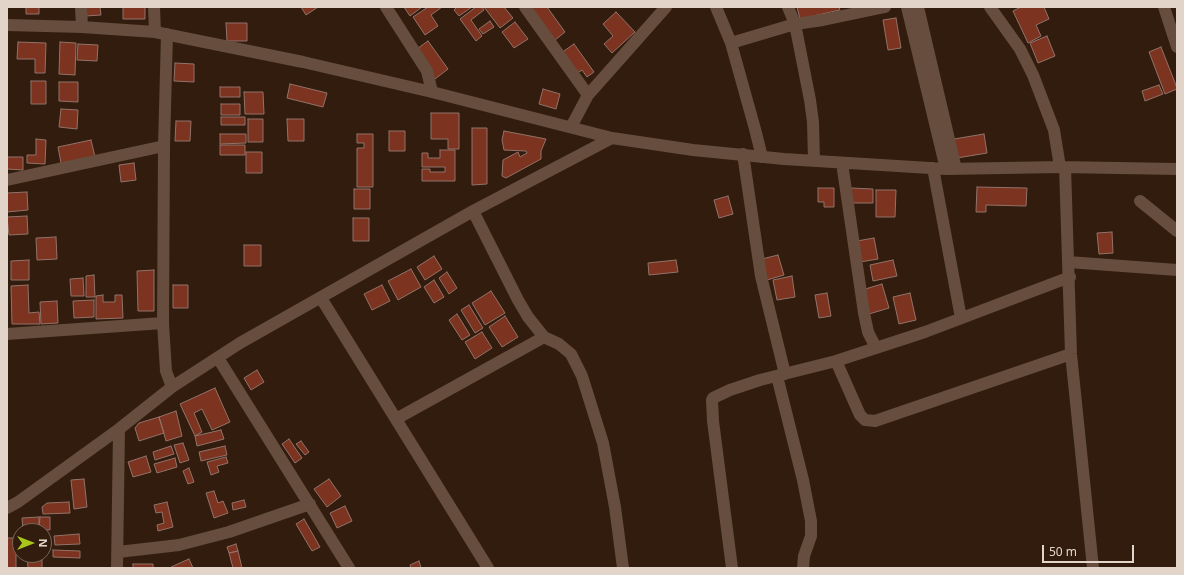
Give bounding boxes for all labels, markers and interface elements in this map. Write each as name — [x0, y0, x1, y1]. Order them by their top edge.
north arrow — [12, 523, 52, 563]
scale bar — [1044, 537, 1136, 563]
text: N — [36, 539, 51, 547]
text: 50 m — [1049, 543, 1077, 560]

